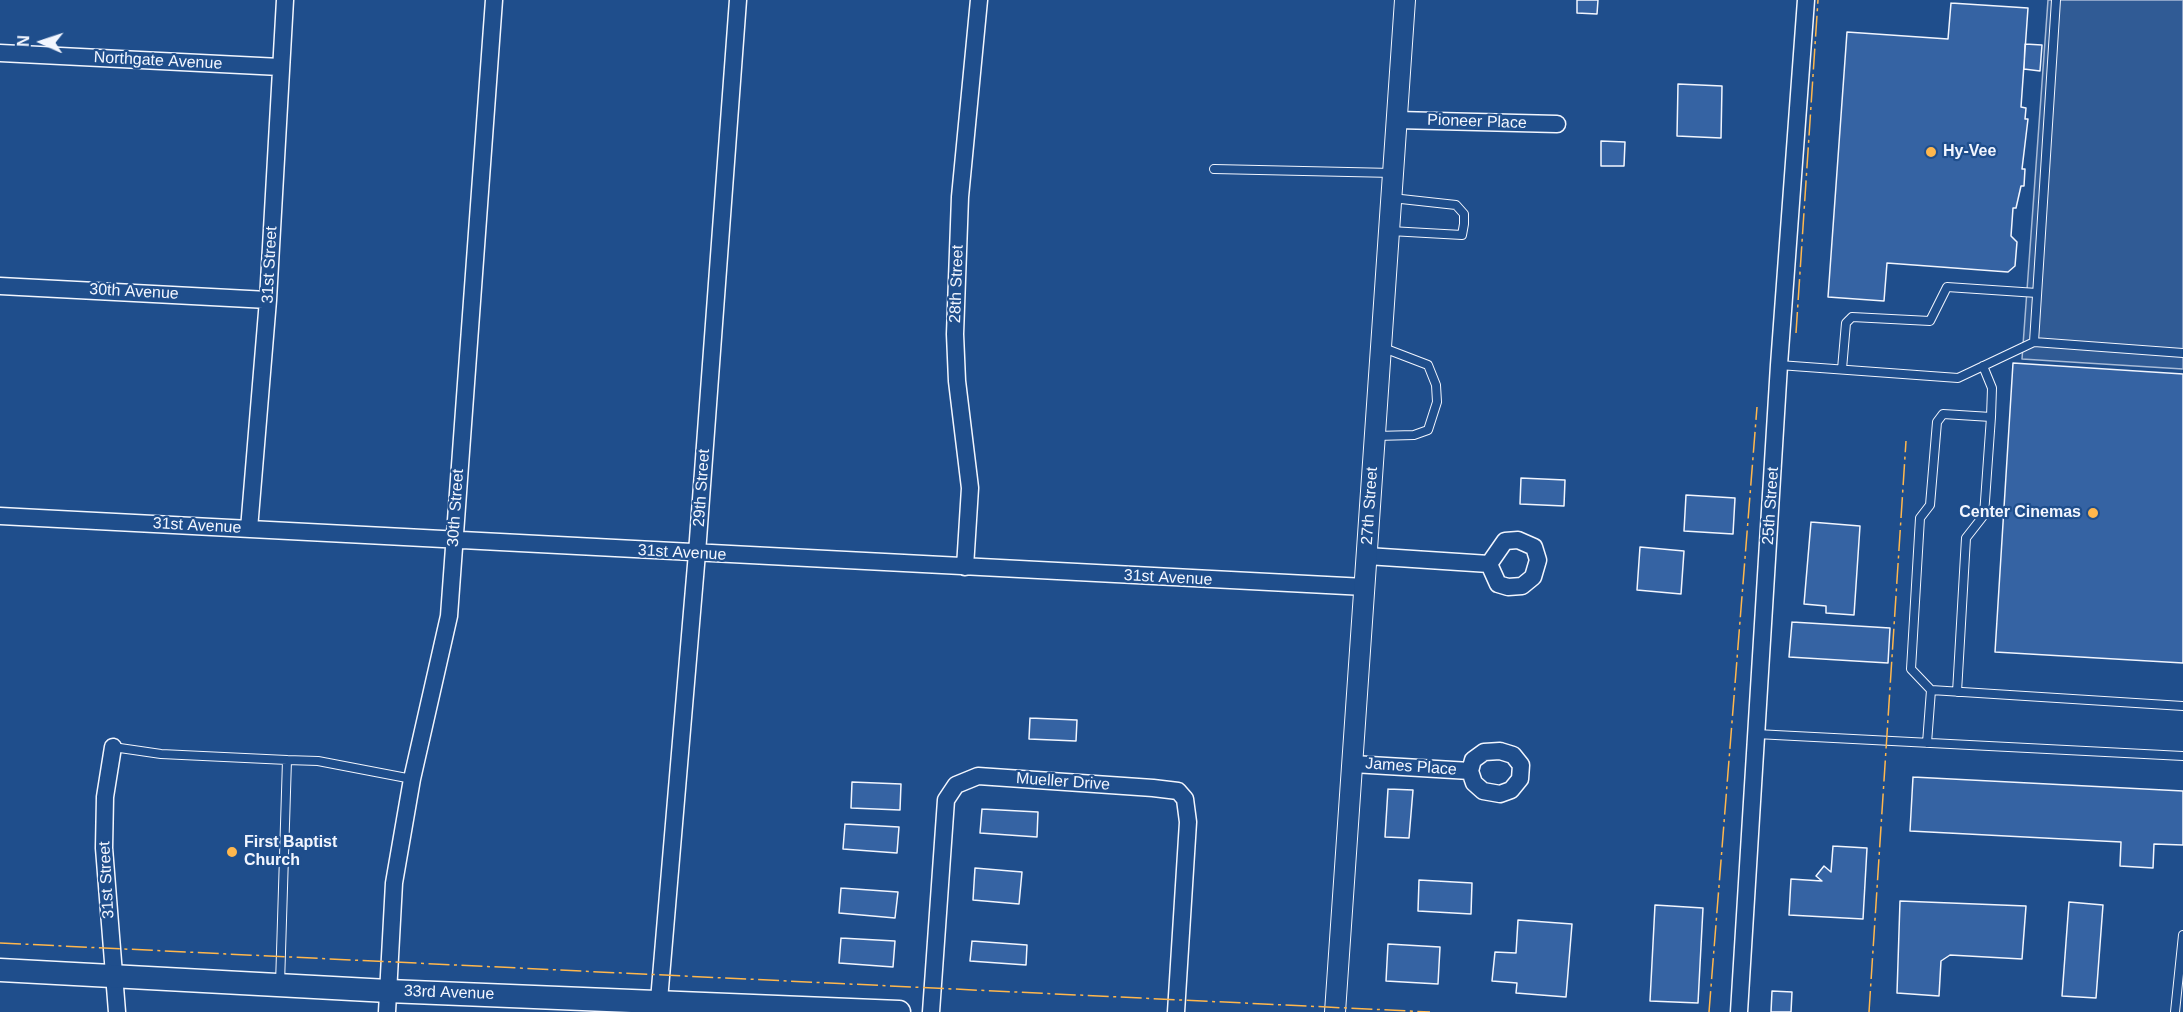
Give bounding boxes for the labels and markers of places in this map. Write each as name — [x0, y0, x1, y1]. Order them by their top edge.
place label: Hy-Vee — [1943, 142, 1996, 162]
marker: Hy-Vee — [1924, 145, 1938, 159]
place label: Center Cinemas — [1959, 503, 2081, 523]
marker: Center Cinemas — [2086, 506, 2100, 520]
place label: First Baptist Church — [244, 833, 337, 871]
marker: First Baptist Church — [225, 845, 239, 859]

